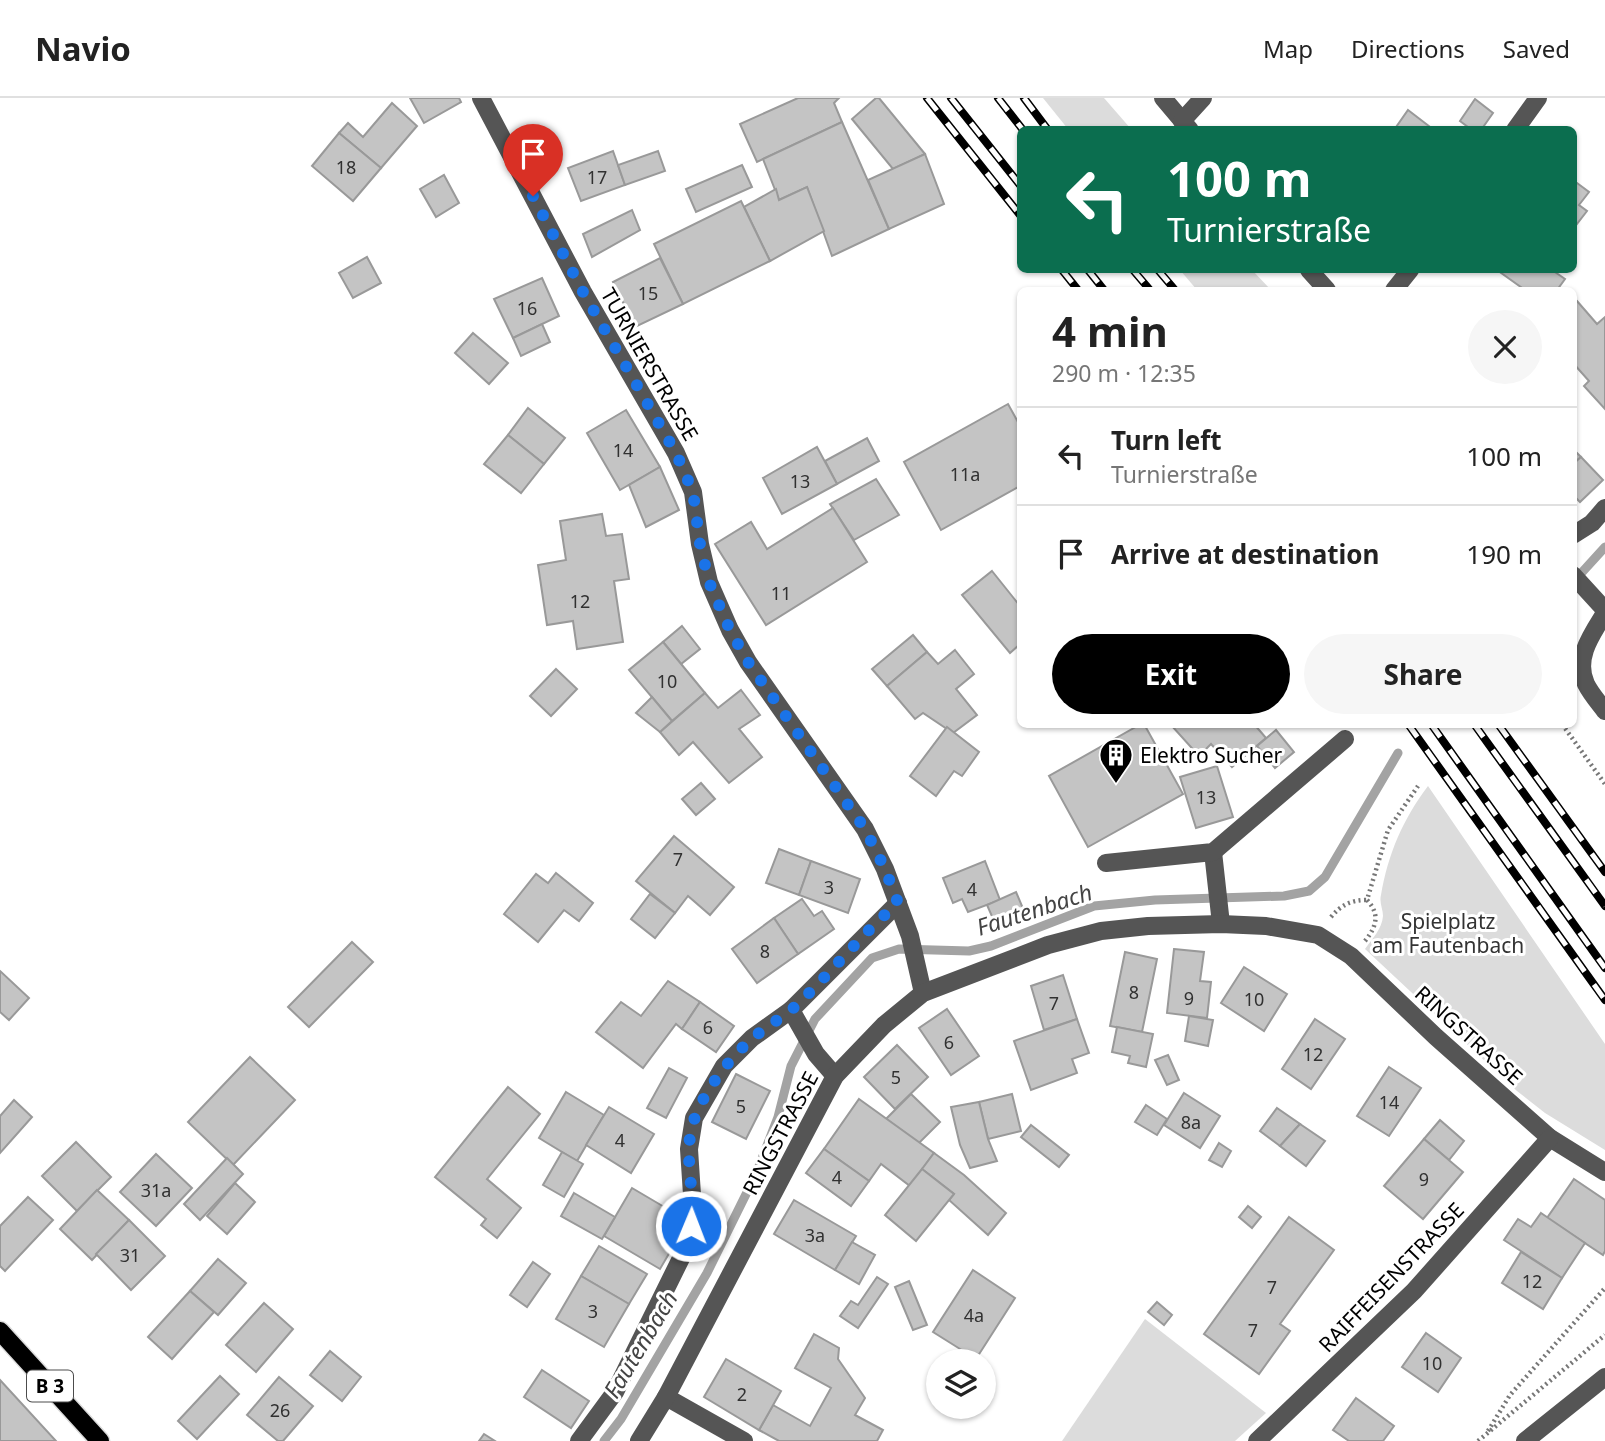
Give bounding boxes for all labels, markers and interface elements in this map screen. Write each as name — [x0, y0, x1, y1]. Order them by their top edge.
text: Navio — [35, 26, 131, 71]
text: Map — [1263, 32, 1313, 65]
text: Directions — [1351, 32, 1465, 65]
text: Saved — [1503, 32, 1570, 65]
pin — [503, 124, 563, 196]
icon: arrive — [514, 135, 552, 173]
text: 100 m — [1167, 145, 1312, 211]
icon: left — [1052, 154, 1143, 245]
house number: 18 — [336, 155, 356, 179]
house number: 17 — [587, 165, 607, 189]
text: Turnierstraße — [1167, 208, 1371, 251]
house number: 15 — [638, 281, 658, 305]
street label: TURNIERSTRASSE — [595, 282, 705, 446]
house number: 16 — [517, 296, 537, 320]
text: 4 min — [1052, 302, 1168, 359]
button: close — [1468, 310, 1542, 384]
text: 290 m · 12:35 — [1052, 357, 1196, 389]
text: Turn left — [1111, 422, 1222, 458]
icon: left — [1052, 437, 1090, 475]
house number: 14 — [613, 438, 633, 462]
text: 100 m — [1466, 438, 1542, 474]
text: Turnierstraße — [1111, 458, 1258, 490]
house number: 11a — [950, 462, 980, 486]
house number: 13 — [790, 469, 810, 493]
icon: arrive — [1052, 535, 1090, 573]
text: Arrive at destination — [1111, 536, 1380, 572]
text: 190 m — [1466, 536, 1542, 572]
house number: 11 — [771, 581, 791, 605]
house number: 12 — [570, 589, 590, 613]
button: Exit — [1052, 634, 1290, 714]
button: Share — [1304, 634, 1542, 714]
house number: 10 — [657, 669, 677, 693]
building icon: Elektro Sucher — [1097, 736, 1135, 785]
place label: Elektro Sucher — [1140, 741, 1283, 769]
house number: 13 — [1196, 785, 1216, 809]
house number: 7 — [673, 847, 683, 871]
house number: 3 — [824, 875, 834, 899]
water label: Fautenbach — [972, 875, 1096, 943]
house number: 4 — [967, 877, 977, 901]
park label: Spielplatz am Fautenbach — [1372, 907, 1524, 959]
house number: 8 — [760, 939, 770, 963]
street label: RINGSTRASSE — [1409, 979, 1529, 1091]
house number: 8 — [1129, 980, 1139, 1004]
house number: 9 — [1184, 986, 1194, 1010]
house number: 10 — [1244, 987, 1264, 1011]
house number: 7 — [1049, 991, 1059, 1015]
house number: 6 — [703, 1015, 713, 1039]
house number: 6 — [944, 1030, 954, 1054]
house number: 12 — [1303, 1042, 1323, 1066]
house number: 5 — [891, 1065, 901, 1089]
street label: RINGSTRASSE — [736, 1066, 824, 1200]
house number: 14 — [1379, 1090, 1399, 1114]
house number: 5 — [736, 1094, 746, 1118]
house number: 8a — [1181, 1110, 1201, 1134]
house number: 4 — [615, 1128, 625, 1152]
house number: 4 — [832, 1165, 842, 1189]
house number: 9 — [1419, 1167, 1429, 1191]
house number: 31a — [141, 1178, 171, 1202]
position arrow — [654, 1189, 728, 1263]
street label: RAIFFEISENSTRASSE — [1312, 1196, 1470, 1358]
house number: 3a — [805, 1223, 825, 1247]
house number: 31 — [120, 1243, 140, 1267]
house number: 12 — [1522, 1269, 1542, 1293]
house number: 7 — [1267, 1275, 1277, 1299]
water label: Fautenbach — [595, 1284, 685, 1404]
house number: 3 — [588, 1299, 598, 1323]
house number: 4a — [964, 1303, 984, 1327]
house number: 7 — [1248, 1318, 1258, 1342]
map controls — [926, 1349, 996, 1419]
button: layers — [926, 1349, 996, 1419]
house number: 10 — [1422, 1351, 1442, 1375]
road number: B 3 — [27, 1370, 73, 1402]
house number: 2 — [737, 1382, 747, 1406]
house number: 26 — [270, 1398, 290, 1422]

